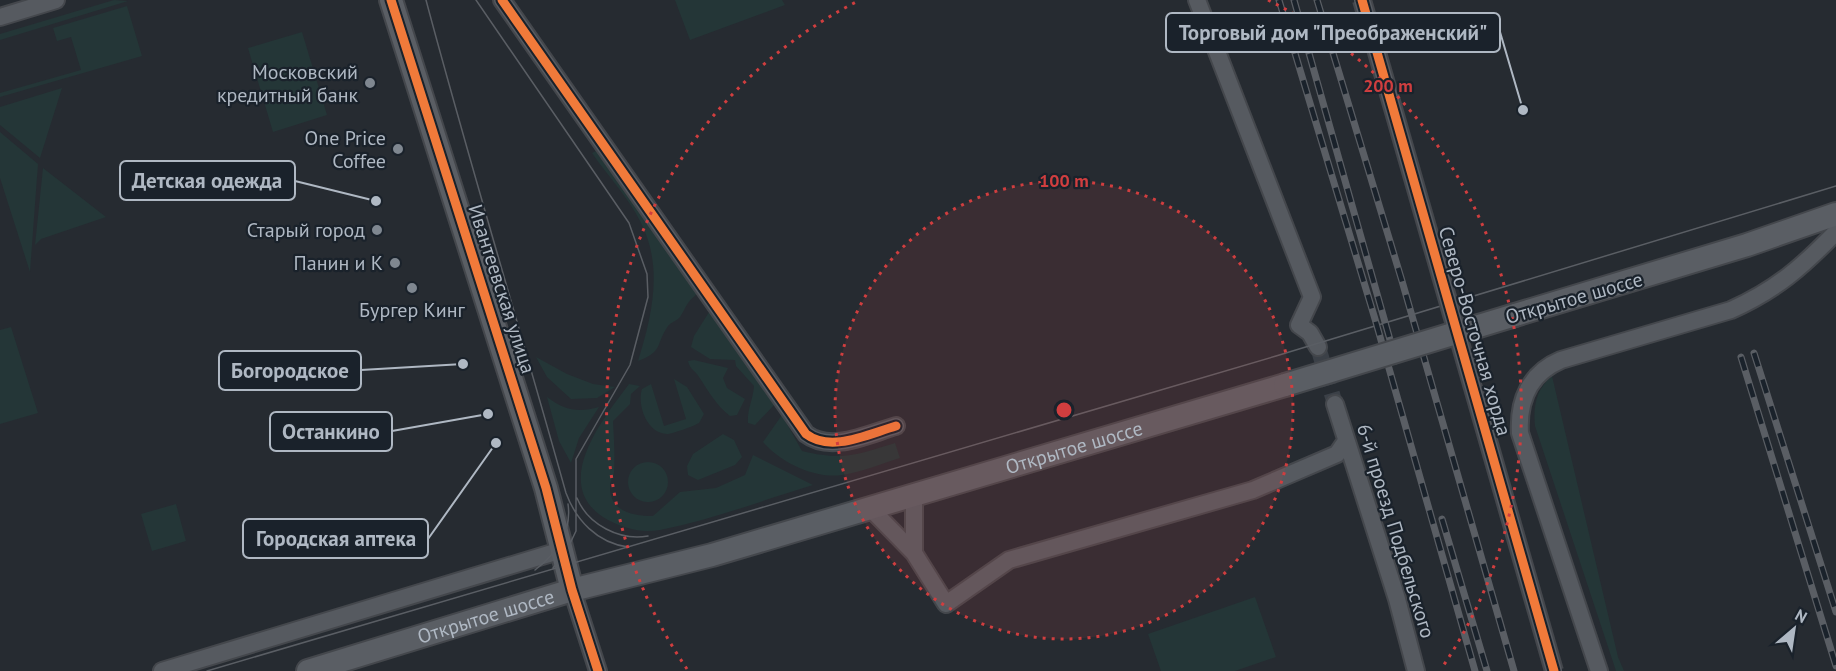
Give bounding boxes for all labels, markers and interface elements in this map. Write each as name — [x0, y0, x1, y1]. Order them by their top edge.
callout: Торговый дом "Преображенский" — [1166, 13, 1500, 52]
text: Торговый дом "Преображенский" — [1179, 19, 1487, 46]
place label: Московский кредитный банк — [217, 59, 358, 108]
text: 200 m — [1363, 74, 1413, 97]
marker: Московский кредитный банк — [363, 76, 377, 90]
place label: One Price Coffee — [305, 125, 386, 174]
marker: One Price Coffee — [391, 142, 405, 156]
callout: Детская одежда — [120, 161, 295, 200]
text: Детская одежда — [132, 167, 282, 194]
text: 100 m — [1039, 169, 1089, 192]
street label: Ивантеевская улица — [462, 201, 542, 377]
place label: Старый город — [247, 217, 365, 243]
marker: Старый город — [370, 223, 384, 237]
street label: Северо-Восточная хорда — [1433, 223, 1517, 439]
place label: Панин и К — [294, 250, 383, 276]
marker: Панин и К — [388, 256, 402, 270]
street label: Открытое шоссе — [1502, 266, 1646, 330]
marker: Бургер Кинг — [405, 281, 419, 295]
place label: Бургер Кинг — [359, 297, 466, 323]
callout: Богородское — [219, 351, 361, 390]
text: Богородское — [231, 357, 349, 384]
centre of rings — [1054, 400, 1074, 420]
callout: Останкино — [270, 412, 392, 451]
street label: Открытое шоссе — [1002, 415, 1146, 480]
text: Останкино — [282, 418, 380, 445]
street label: 6-й проезд Подбельского — [1351, 421, 1441, 641]
callout: Городская аптека — [243, 519, 428, 558]
text: Городская аптека — [256, 525, 416, 552]
street label: Открытое шоссе — [414, 583, 557, 650]
north arrow — [1764, 599, 1824, 659]
text: N — [1792, 605, 1811, 627]

